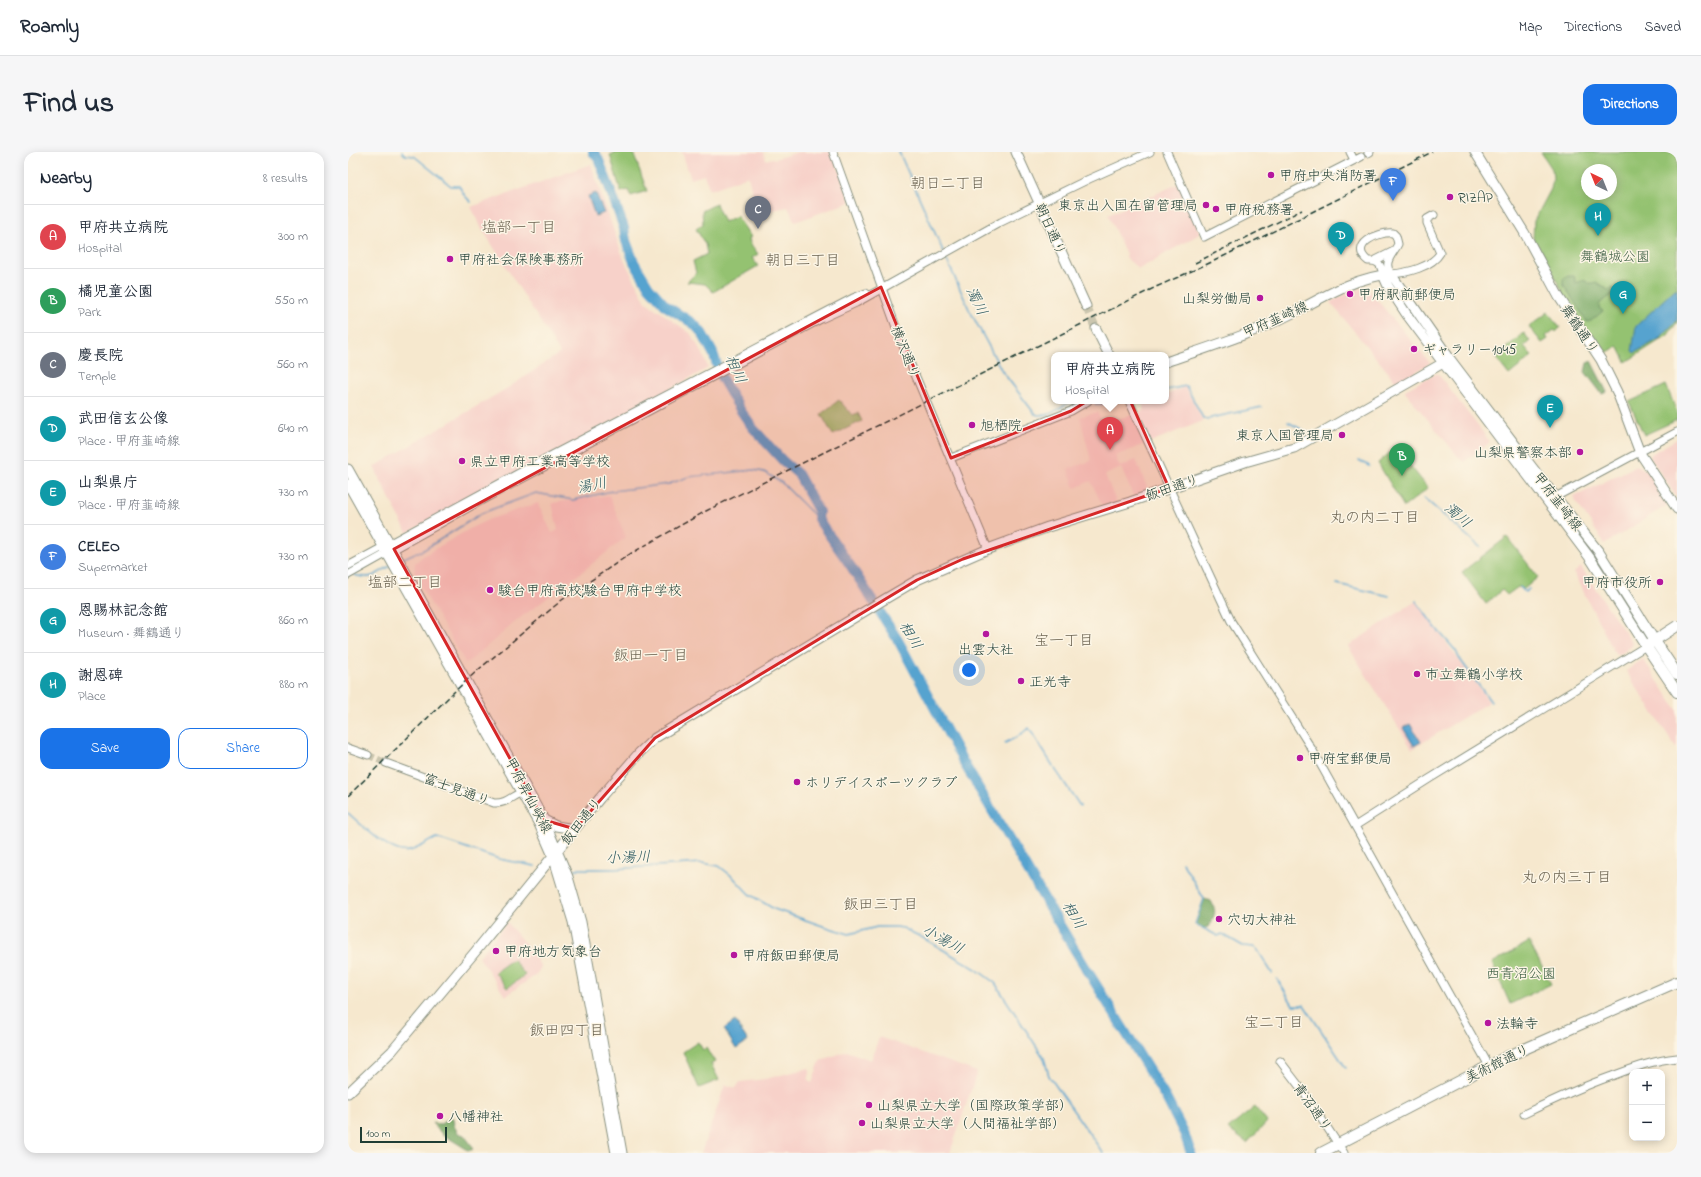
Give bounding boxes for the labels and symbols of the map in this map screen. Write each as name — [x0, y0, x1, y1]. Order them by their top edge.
north arrow — [1581, 164, 1617, 200]
place label: 甲府中央消防署 — [1279, 166, 1377, 187]
pin: F — [1380, 168, 1406, 201]
marker: 甲府中央消防署 — [1266, 170, 1276, 180]
district label: 朝日二丁目 — [910, 173, 986, 195]
place label: RIZAP — [1458, 188, 1494, 209]
marker: RIZAP — [1445, 192, 1455, 202]
pin: C — [745, 196, 771, 229]
place label: 東京出入国在留管理局 — [1058, 196, 1198, 217]
street label: 朝日通り — [1029, 200, 1071, 259]
marker: 東京出入国在留管理局 — [1201, 200, 1211, 210]
place label: 甲府税務署 — [1224, 200, 1294, 221]
pin: H — [1585, 203, 1611, 236]
marker: 甲府税務署 — [1211, 204, 1221, 214]
district label: 塩部一丁目 — [481, 217, 557, 239]
pin: D — [1328, 222, 1354, 255]
park label: 舞鶴城公園 — [1580, 247, 1650, 268]
place label: 甲府社会保険事務所 — [458, 250, 584, 271]
district label: 朝日三丁目 — [765, 250, 841, 272]
marker: 甲府社会保険事務所 — [445, 254, 455, 264]
pin: G — [1610, 281, 1636, 314]
water label: 濁川 — [960, 283, 993, 320]
place label: 甲府駅前郵便局 — [1358, 285, 1456, 306]
place label: 山梨労働局 — [1182, 289, 1252, 310]
marker: 甲府駅前郵便局 — [1345, 289, 1355, 299]
marker: 山梨労働局 — [1255, 293, 1265, 303]
street label: 甲府韮崎線 — [1239, 297, 1312, 344]
street label: 舞鶴通り — [1554, 301, 1603, 359]
street label: 横沢通り — [884, 323, 925, 382]
place label: ギャラリー1045 — [1422, 340, 1516, 361]
marker: ギャラリー1045 — [1409, 344, 1419, 354]
water label: 相川 — [719, 351, 751, 388]
pin: E — [1537, 395, 1563, 428]
place label: 旭栖院 — [980, 416, 1022, 437]
pin: A — [1097, 417, 1123, 450]
marker: 旭栖院 — [967, 420, 977, 430]
place label: 東京入国管理局 — [1236, 426, 1334, 447]
marker: 東京入国管理局 — [1337, 430, 1347, 440]
pin: B — [1389, 443, 1415, 476]
place label: 山梨県警察本部 — [1474, 443, 1572, 464]
marker: 山梨県警察本部 — [1575, 447, 1585, 457]
place label: 県立甲府工業高等学校 — [470, 452, 610, 473]
marker: 県立甲府工業高等学校 — [457, 456, 467, 466]
street label: 甲府韮崎線 — [1527, 468, 1587, 536]
street label: 飯田通り — [1143, 469, 1202, 507]
water label: 湯川 — [575, 472, 609, 500]
water label: 濁川 — [1439, 498, 1476, 534]
district label: 丸の内二丁目 — [1330, 507, 1420, 529]
district label: 塩部二丁目 — [367, 572, 443, 594]
place label: 甲府市役所 — [1582, 573, 1652, 594]
marker: 甲府市役所 — [1655, 577, 1665, 587]
place label: 駿台甲府高校;駿台甲府中学校 — [498, 581, 682, 602]
marker: 駿台甲府高校;駿台甲府中学校 — [485, 585, 495, 595]
water label: 相川 — [893, 617, 927, 654]
marker: 出雲大社 — [981, 629, 991, 639]
district label: 宝一丁目 — [1034, 630, 1094, 652]
place label: 出雲大社 — [958, 640, 1014, 661]
district label: 飯田一丁目 — [613, 645, 689, 667]
your location — [959, 660, 979, 680]
place label: 市立舞鶴小学校 — [1425, 665, 1523, 686]
marker: 市立舞鶴小学校 — [1412, 669, 1422, 679]
place label: 正光寺 — [1029, 672, 1071, 693]
marker: 正光寺 — [1016, 676, 1026, 686]
place label: 甲府宝郵便局 — [1308, 749, 1392, 770]
marker: 甲府宝郵便局 — [1295, 753, 1305, 763]
street label: 甲府昇仙峡線 — [499, 754, 557, 838]
street label: 富士見通り — [420, 769, 493, 812]
place label: ホリデイスポーツクラブ — [805, 773, 958, 794]
marker: ホリデイスポーツクラブ — [792, 777, 802, 787]
street label: 飯田通り — [556, 794, 608, 850]
water label: 小湯川 — [605, 846, 651, 870]
district label: 丸の内三丁目 — [1522, 867, 1612, 889]
district label: 飯田三丁目 — [843, 894, 919, 916]
water label: 相川 — [1056, 897, 1090, 934]
place label: 穴切大神社 — [1227, 910, 1297, 931]
marker: 穴切大神社 — [1214, 914, 1224, 924]
water label: 小湯川 — [917, 919, 968, 960]
place label: 甲府地方気象台 — [504, 942, 602, 963]
marker: 甲府地方気象台 — [491, 946, 501, 956]
place label: 甲府飯田郵便局 — [742, 946, 840, 967]
marker: 甲府飯田郵便局 — [729, 950, 739, 960]
park label: 西青沼公園 — [1486, 964, 1556, 985]
district label: 宝二丁目 — [1244, 1012, 1304, 1034]
place label: 法輪寺 — [1496, 1014, 1538, 1035]
marker: 法輪寺 — [1483, 1018, 1493, 1028]
district label: 飯田四丁目 — [529, 1020, 605, 1042]
street label: 美術館通り — [1462, 1040, 1534, 1089]
street label: 青沼通り — [1287, 1079, 1336, 1137]
place label: 山梨県立大学（国際政策学部） — [877, 1096, 1073, 1117]
marker: 山梨県立大学（国際政策学部） — [864, 1100, 874, 1110]
place label: 八幡神社 — [448, 1107, 504, 1128]
marker: 八幡神社 — [435, 1111, 445, 1121]
place label: 山梨県立大学（人間福祉学部） — [870, 1114, 1066, 1135]
marker: 山梨県立大学（人間福祉学部） — [857, 1118, 867, 1128]
scale bar — [360, 1125, 447, 1144]

